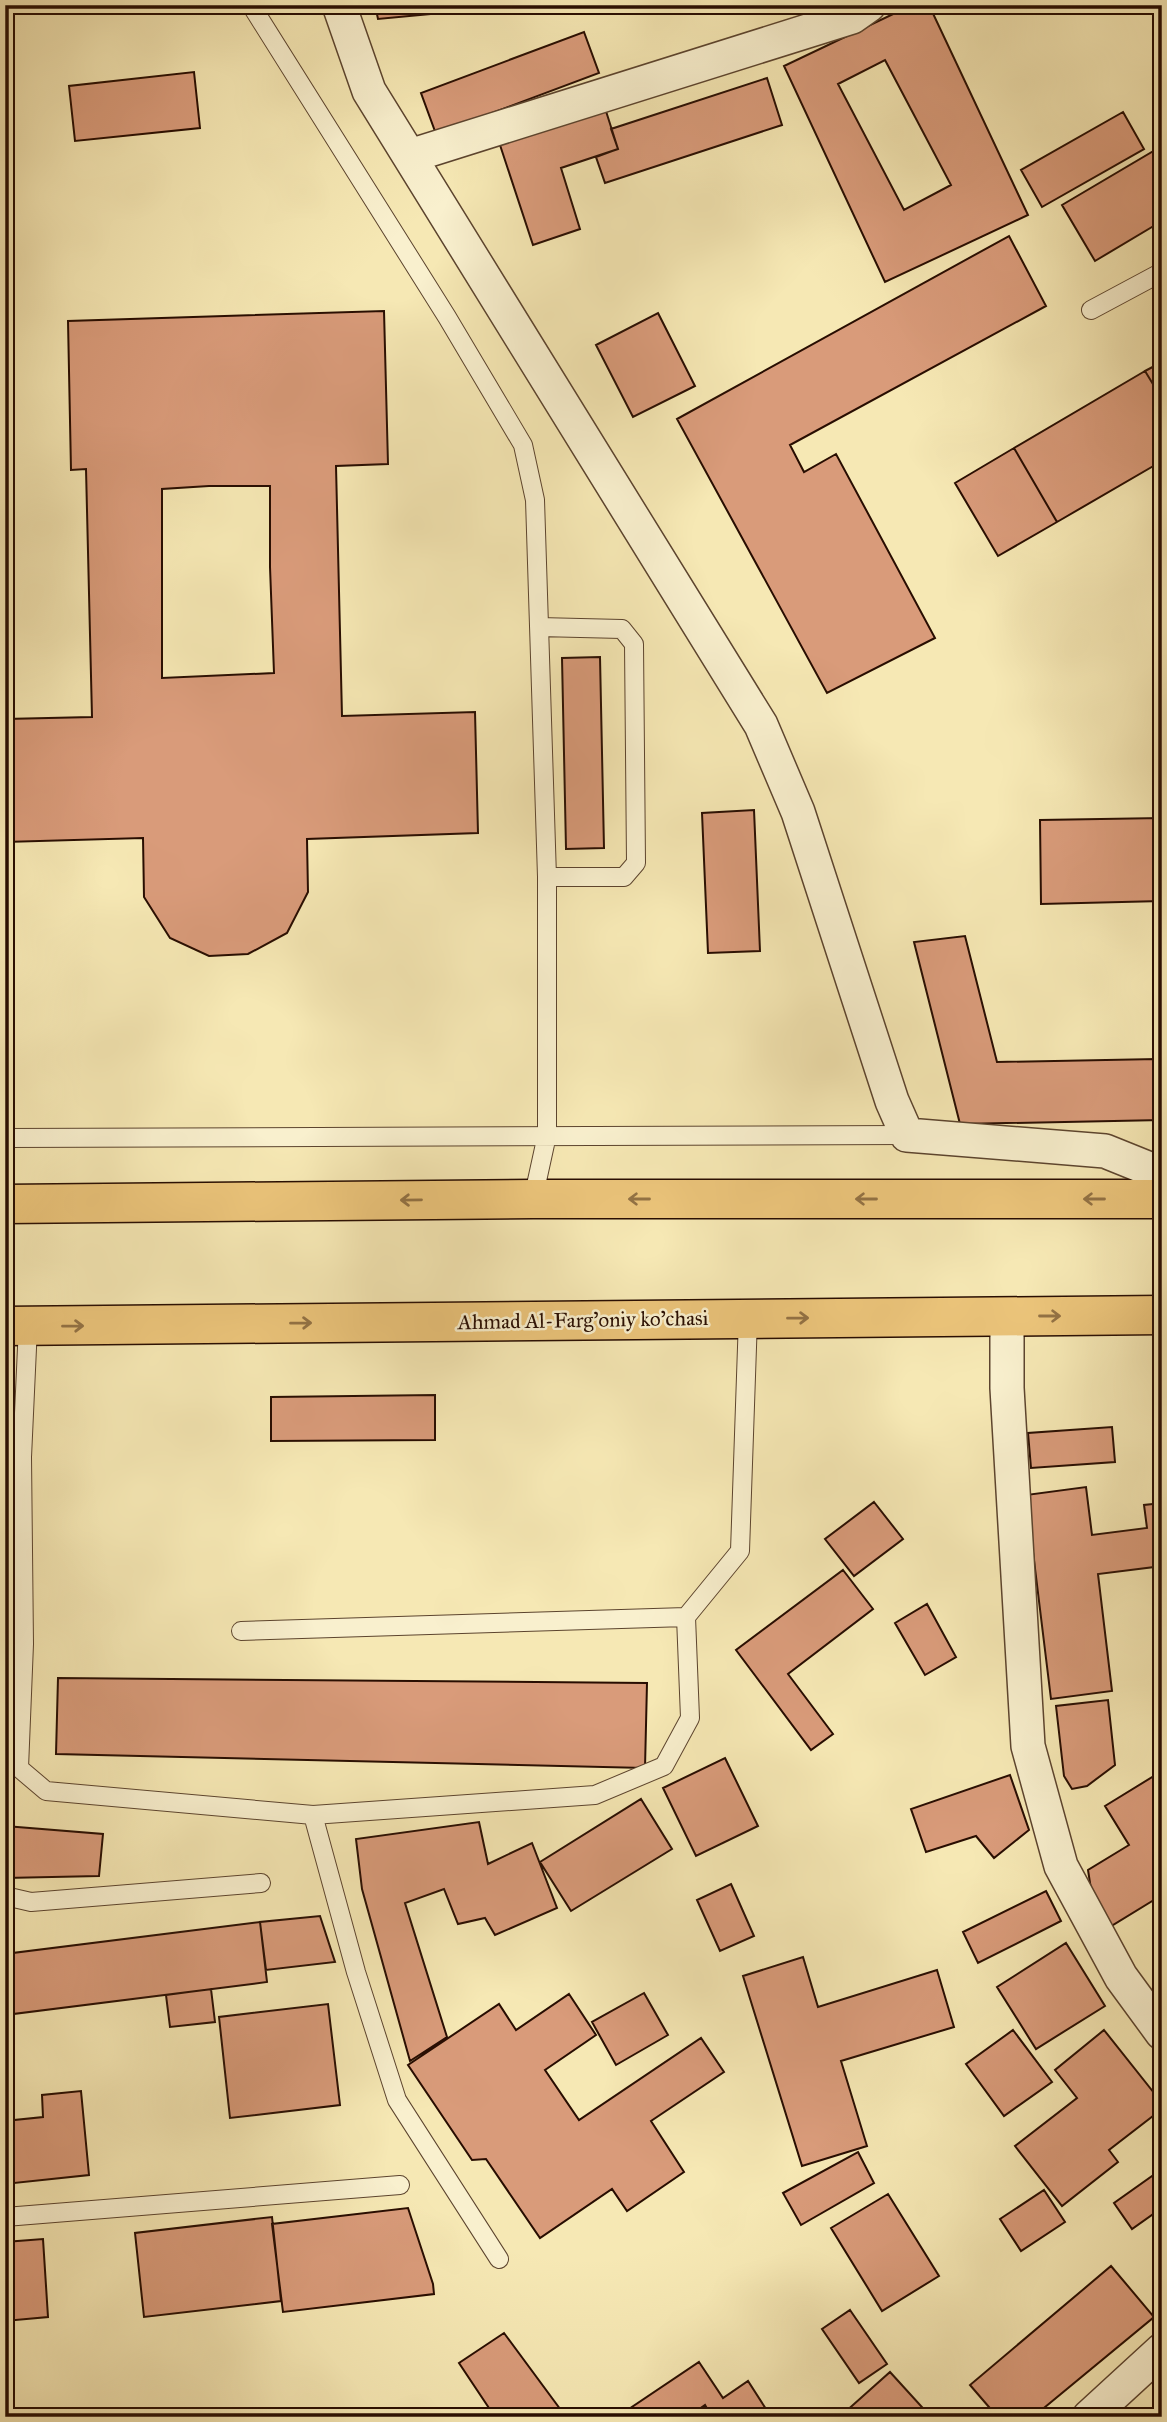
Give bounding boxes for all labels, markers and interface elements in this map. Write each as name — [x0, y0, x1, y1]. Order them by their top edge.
one-way arrow — [627, 1192, 650, 1206]
one-way arrow — [855, 1192, 878, 1206]
one-way arrow — [1082, 1192, 1105, 1206]
one-way arrow — [400, 1193, 423, 1207]
street label: Ahmad Al-Farg'oniy ko'chasi — [456, 1305, 709, 1335]
one-way arrow — [1038, 1309, 1061, 1322]
one-way arrow — [786, 1311, 809, 1325]
one-way arrow — [289, 1316, 312, 1330]
one-way arrow — [62, 1319, 85, 1333]

